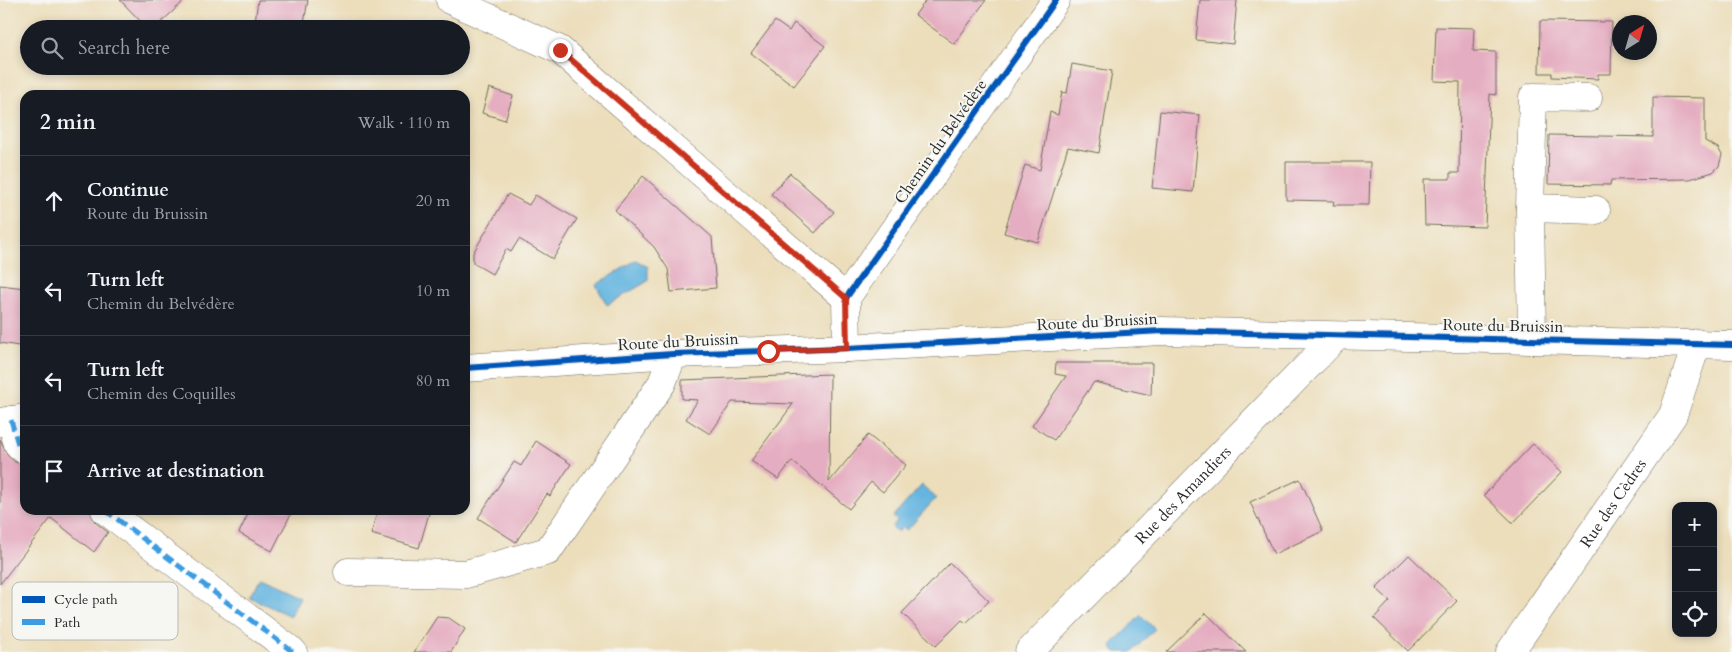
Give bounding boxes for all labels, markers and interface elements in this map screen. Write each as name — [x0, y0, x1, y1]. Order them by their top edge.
north arrow — [1612, 15, 1657, 60]
search box — [20, 20, 470, 75]
icon: search — [38, 34, 66, 62]
text: Search here — [78, 35, 170, 61]
route end — [549, 39, 572, 62]
street label: Chemin du Belvédère — [889, 75, 992, 208]
text: 2 min — [40, 108, 96, 137]
text: Walk · 110 m — [358, 112, 450, 134]
text: Continue — [87, 177, 169, 203]
icon: ahead — [40, 187, 68, 215]
text: 20 m — [416, 190, 450, 212]
text: Route du Bruissin — [87, 203, 208, 225]
text: Turn left — [87, 267, 164, 293]
icon: left — [40, 277, 68, 305]
text: 10 m — [416, 280, 450, 302]
text: Chemin du Belvédère — [87, 293, 235, 315]
street label: Route du Bruissin — [1036, 308, 1158, 336]
street label: Route du Bruissin — [1442, 314, 1564, 338]
street label: Route du Bruissin — [617, 328, 739, 356]
route start — [757, 340, 780, 363]
text: Turn left — [87, 357, 164, 383]
icon: left — [40, 367, 68, 395]
text: 80 m — [416, 370, 450, 392]
text: Chemin des Coquilles — [87, 383, 236, 405]
street label: Rue des Amandiers — [1130, 441, 1236, 549]
street label: Rue des Cèdres — [1575, 455, 1652, 552]
icon: arrive — [40, 457, 68, 485]
text: Arrive at destination — [87, 458, 264, 484]
map controls — [1672, 502, 1717, 637]
button: + — [1672, 502, 1717, 547]
button: − — [1672, 547, 1717, 592]
legend — [12, 582, 178, 640]
text: Cycle path — [54, 590, 118, 609]
button: locate — [1672, 592, 1717, 637]
text: Path — [54, 613, 81, 632]

